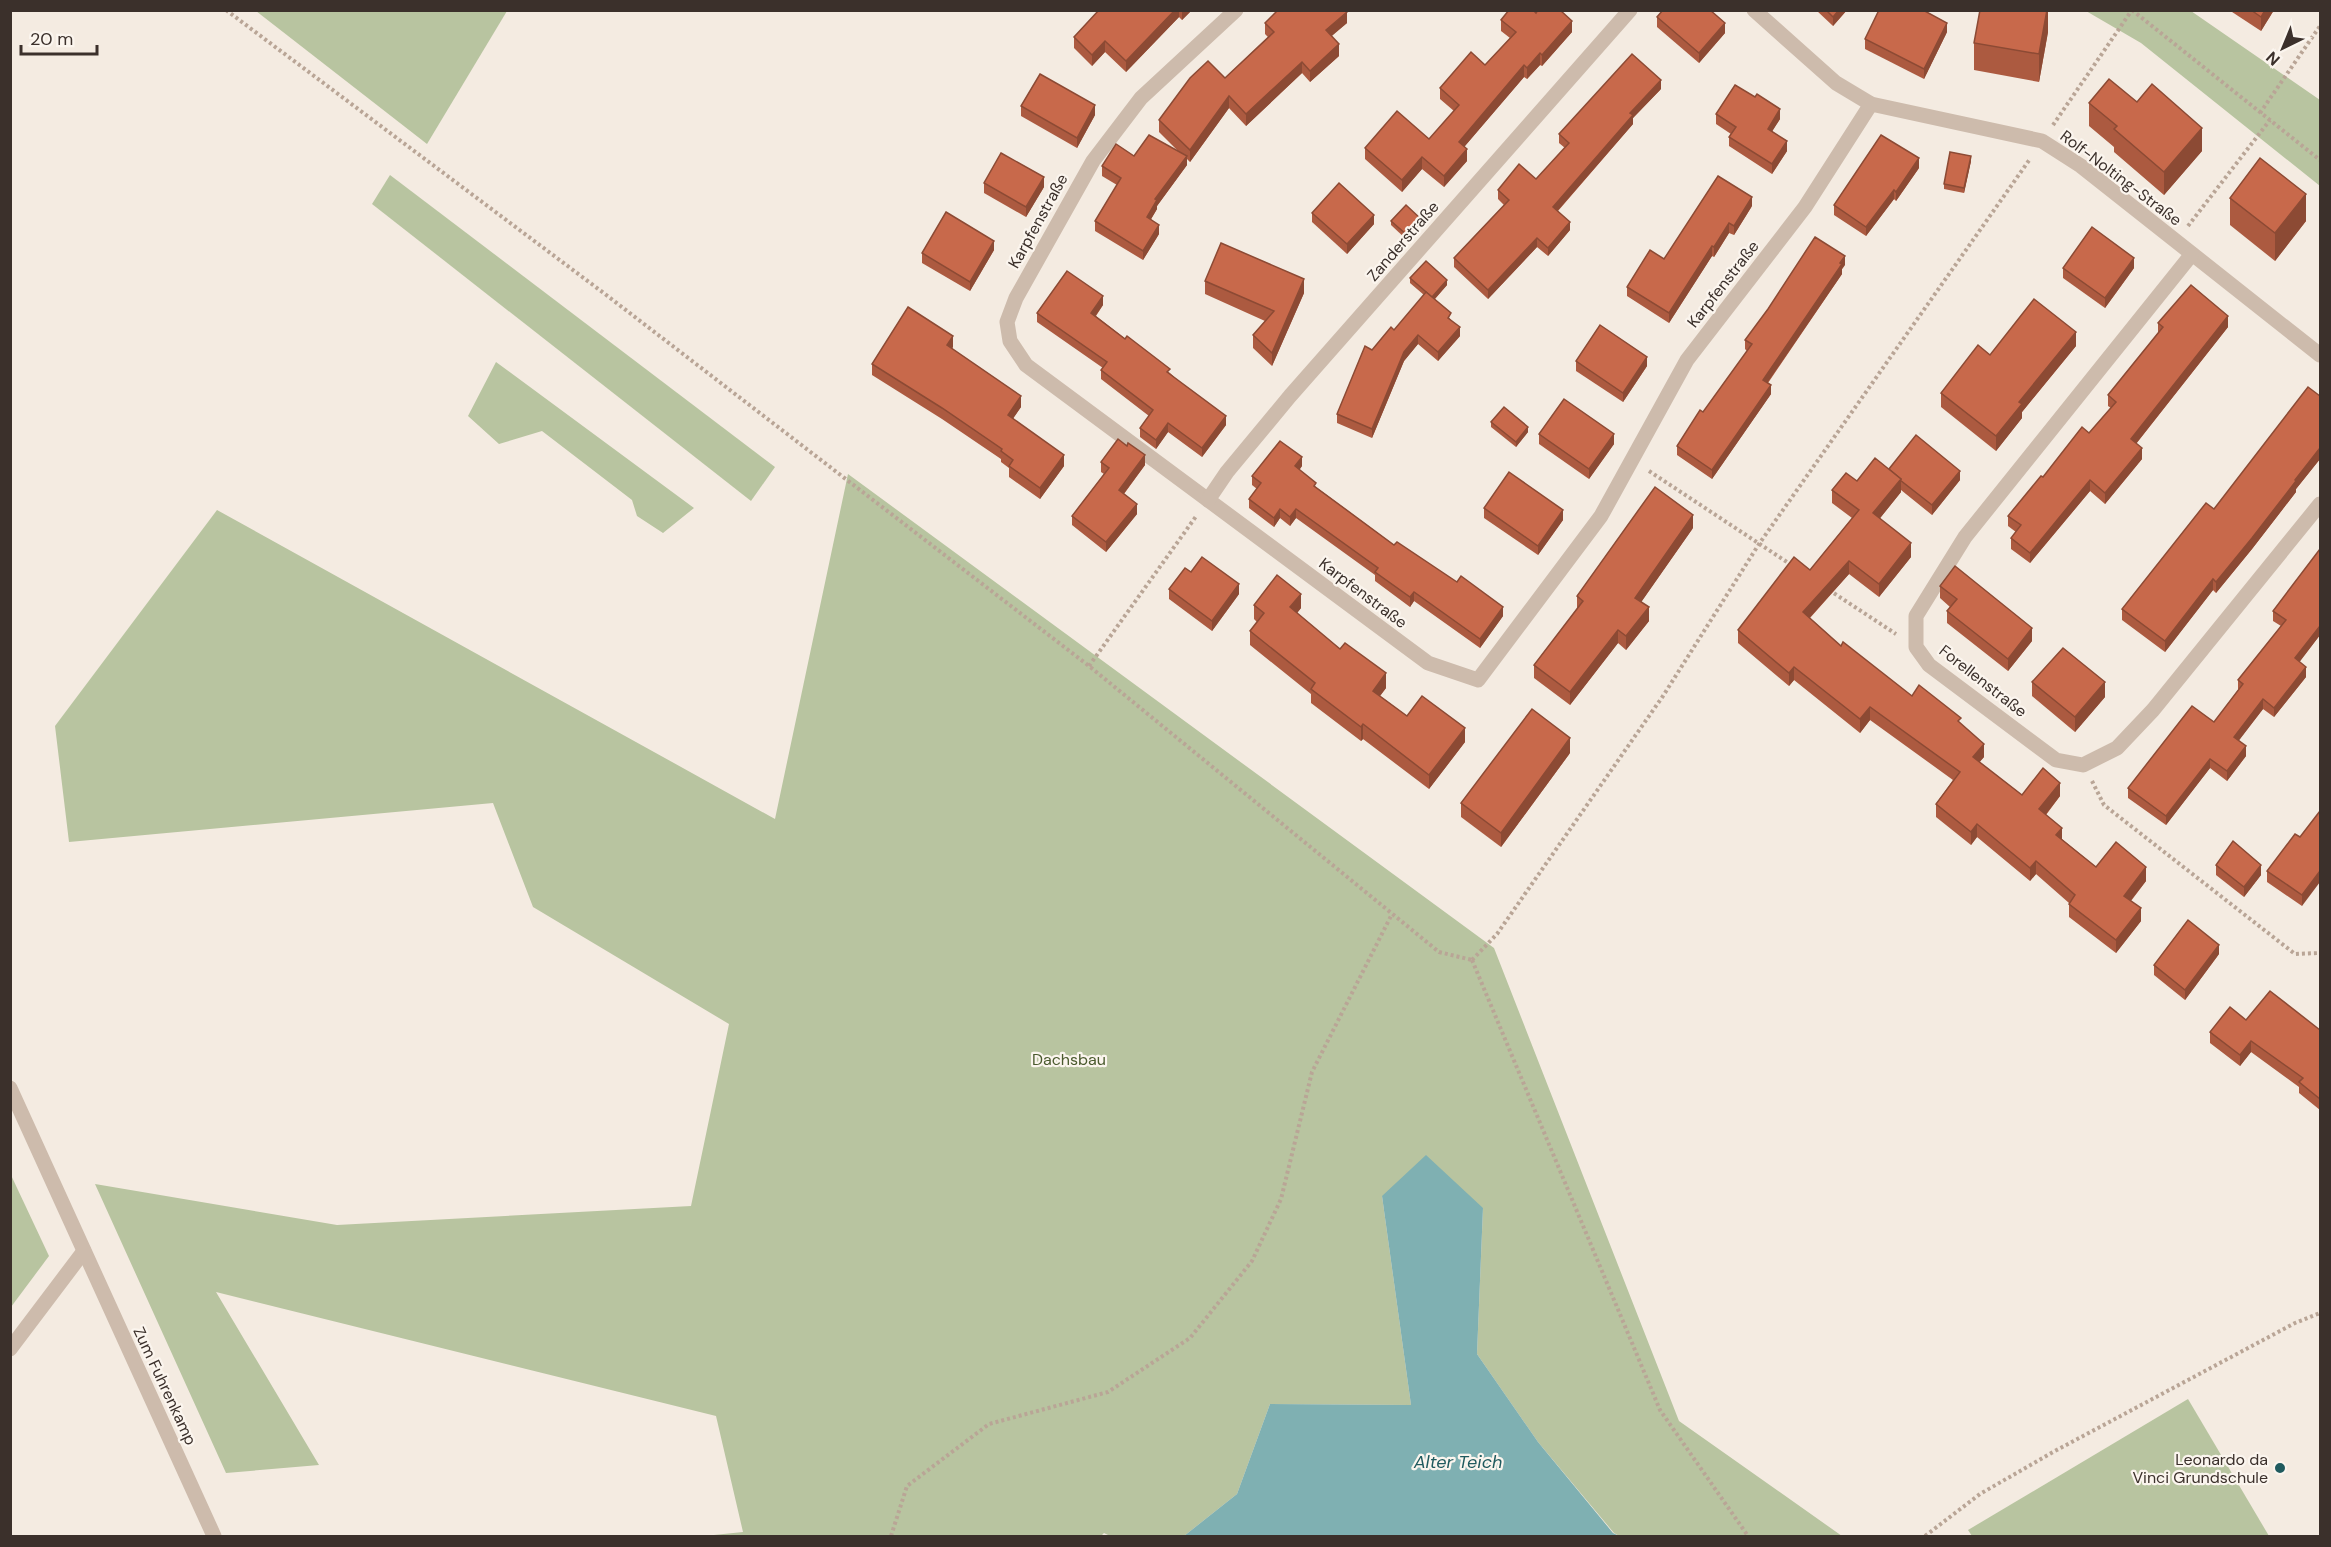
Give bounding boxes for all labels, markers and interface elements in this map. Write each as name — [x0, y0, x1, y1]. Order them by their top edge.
scale bar — [21, 18, 98, 56]
north arrow — [2253, 18, 2313, 78]
text: 20 m — [30, 27, 73, 51]
text: N — [2262, 47, 2285, 70]
street label: Rolf-Nolting-Straße — [2056, 125, 2186, 231]
street label: Karpfenstraße — [1003, 170, 1073, 272]
street label: Zanderstraße — [1362, 197, 1444, 285]
street label: Karpfenstraße — [1682, 236, 1764, 332]
street label: Karpfenstraße — [1315, 553, 1411, 633]
street label: Forellenstraße — [1935, 640, 2031, 722]
park label: Dachsbau — [1032, 1049, 1106, 1070]
street label: Zum Fuhrenkamp — [128, 1323, 202, 1449]
place label: Leonardo da Vinci Grundschule — [2132, 1449, 2268, 1488]
water label: Alter Teich — [1413, 1450, 1502, 1474]
marker: Leonardo da Vinci Grundschule — [2273, 1461, 2287, 1475]

